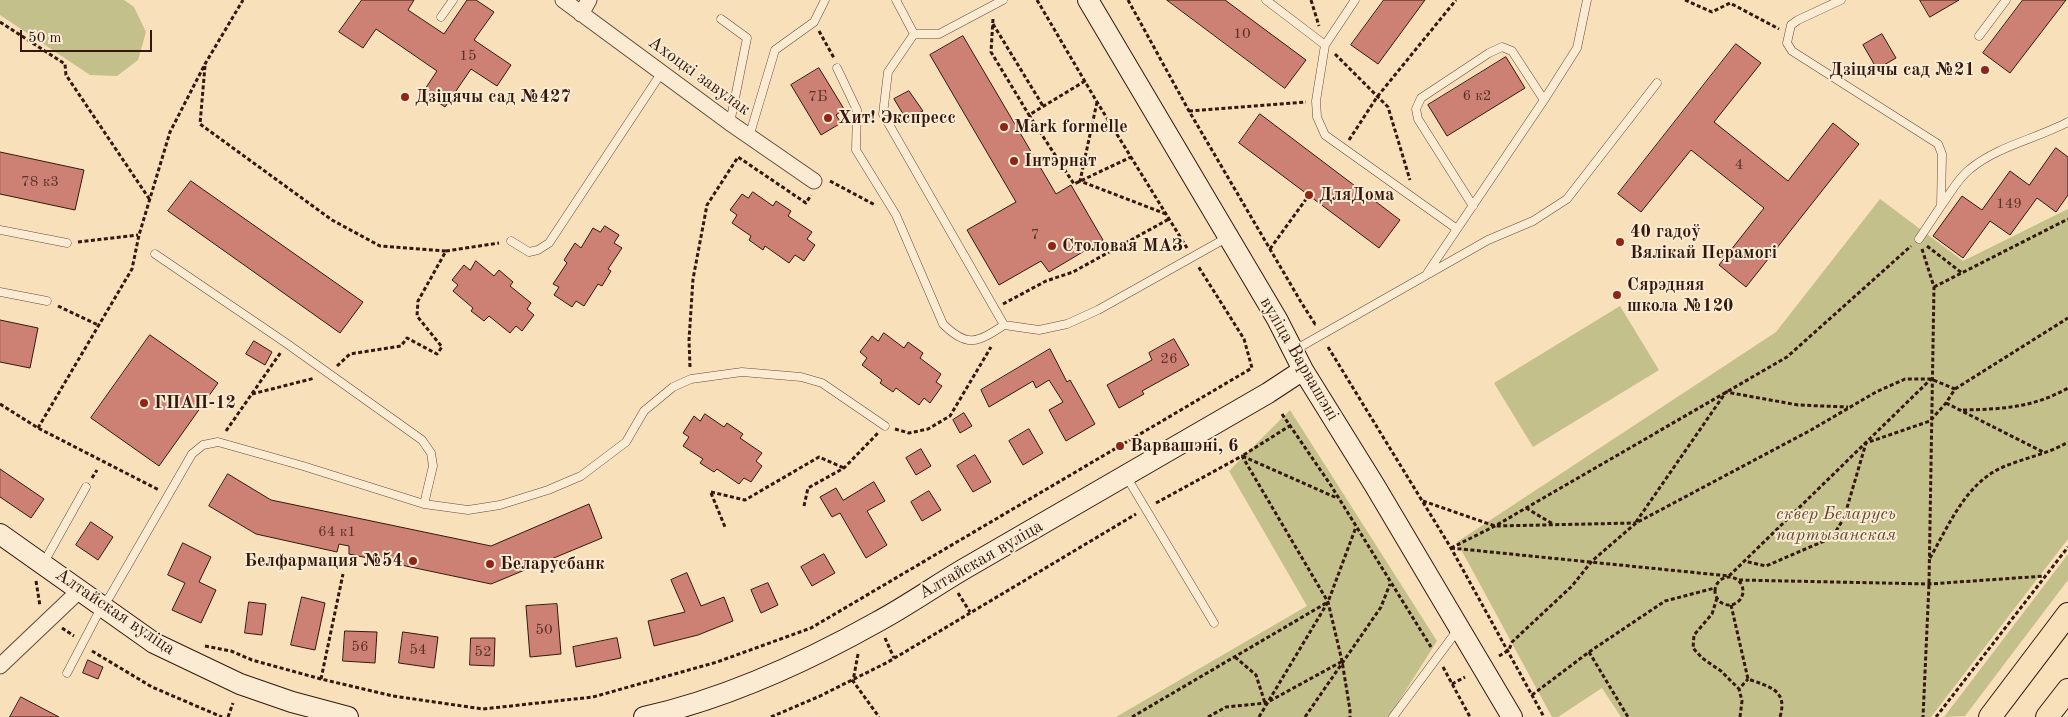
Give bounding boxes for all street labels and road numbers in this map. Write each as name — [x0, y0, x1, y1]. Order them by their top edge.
street label: Ахоцкі завулак — [644, 32, 754, 120]
street label: вуліца Варвашэні — [1255, 293, 1343, 425]
street label: Алтайская вуліца — [915, 516, 1047, 604]
street label: Алтайская вуліца — [51, 564, 179, 660]

